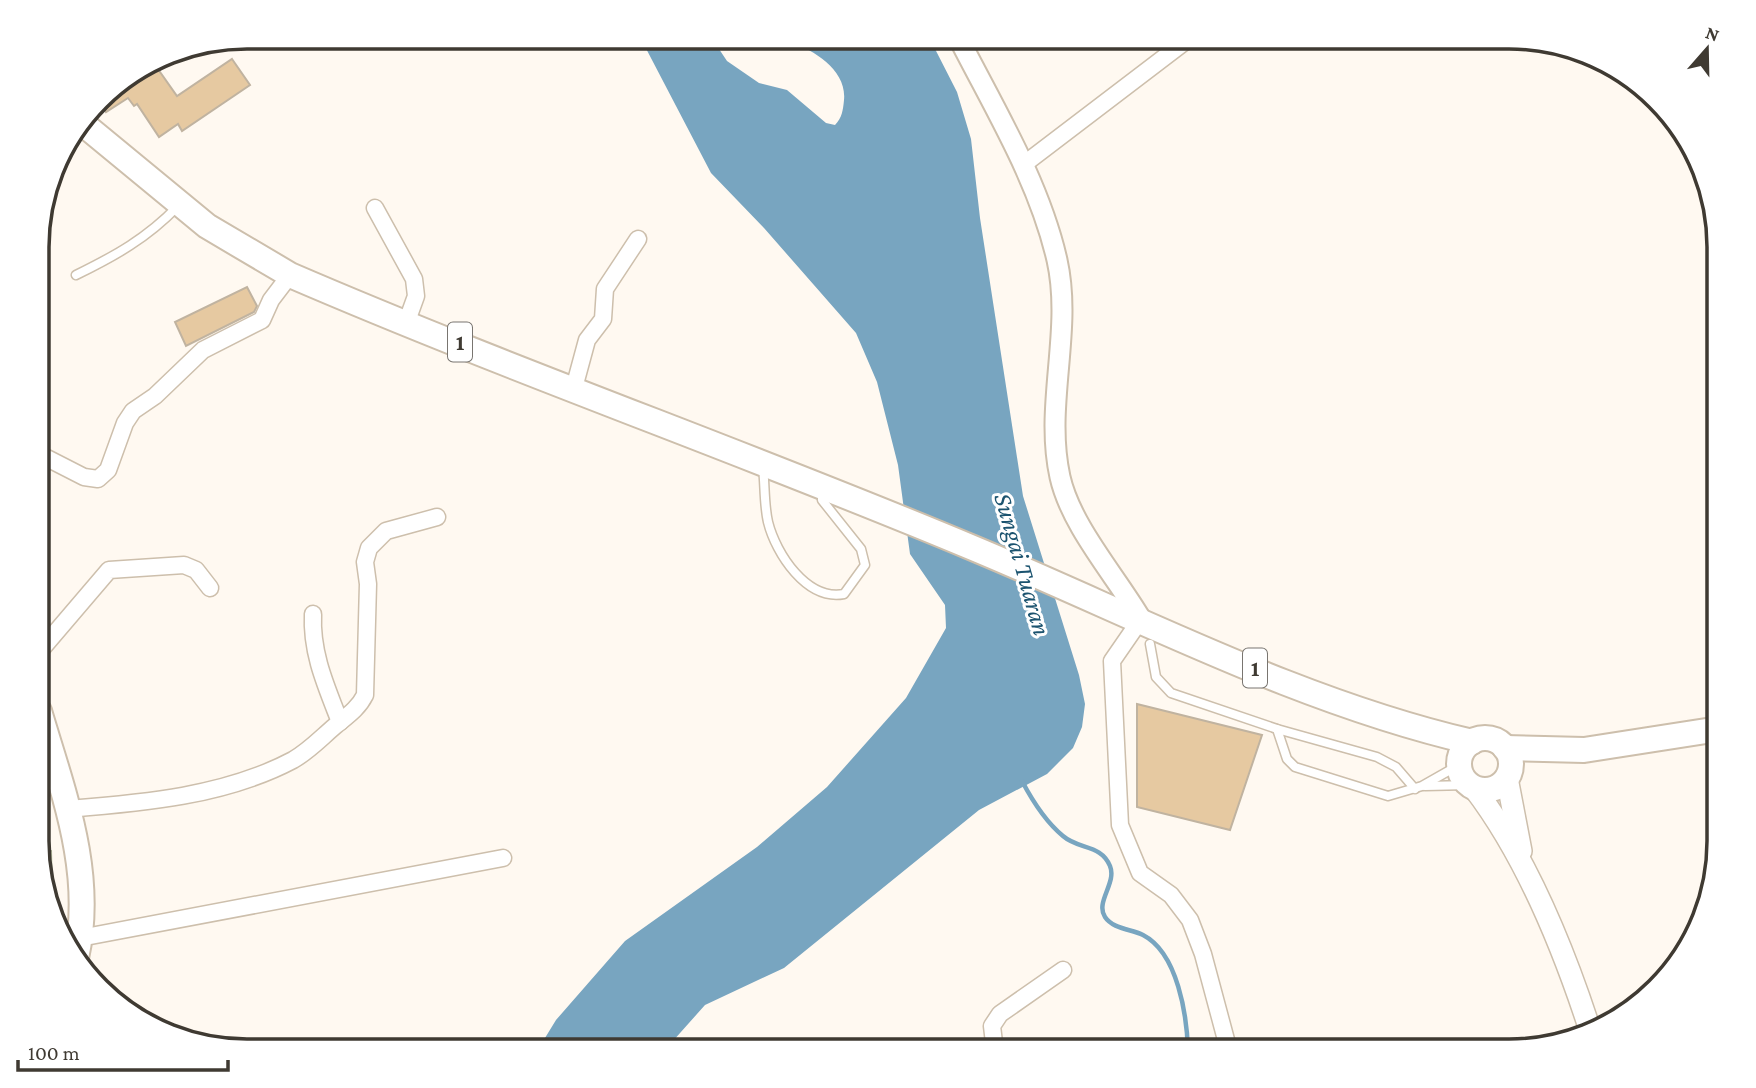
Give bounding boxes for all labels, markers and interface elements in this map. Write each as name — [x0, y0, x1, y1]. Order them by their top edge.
north arrow — [1672, 14, 1742, 84]
text: N — [1703, 21, 1722, 46]
road number: 1 — [448, 322, 472, 362]
water label: Sungai Tuaran — [988, 490, 1057, 639]
road number: 1 — [1243, 648, 1267, 688]
scale bar — [18, 1028, 228, 1072]
text: 100 m — [28, 1041, 80, 1065]

